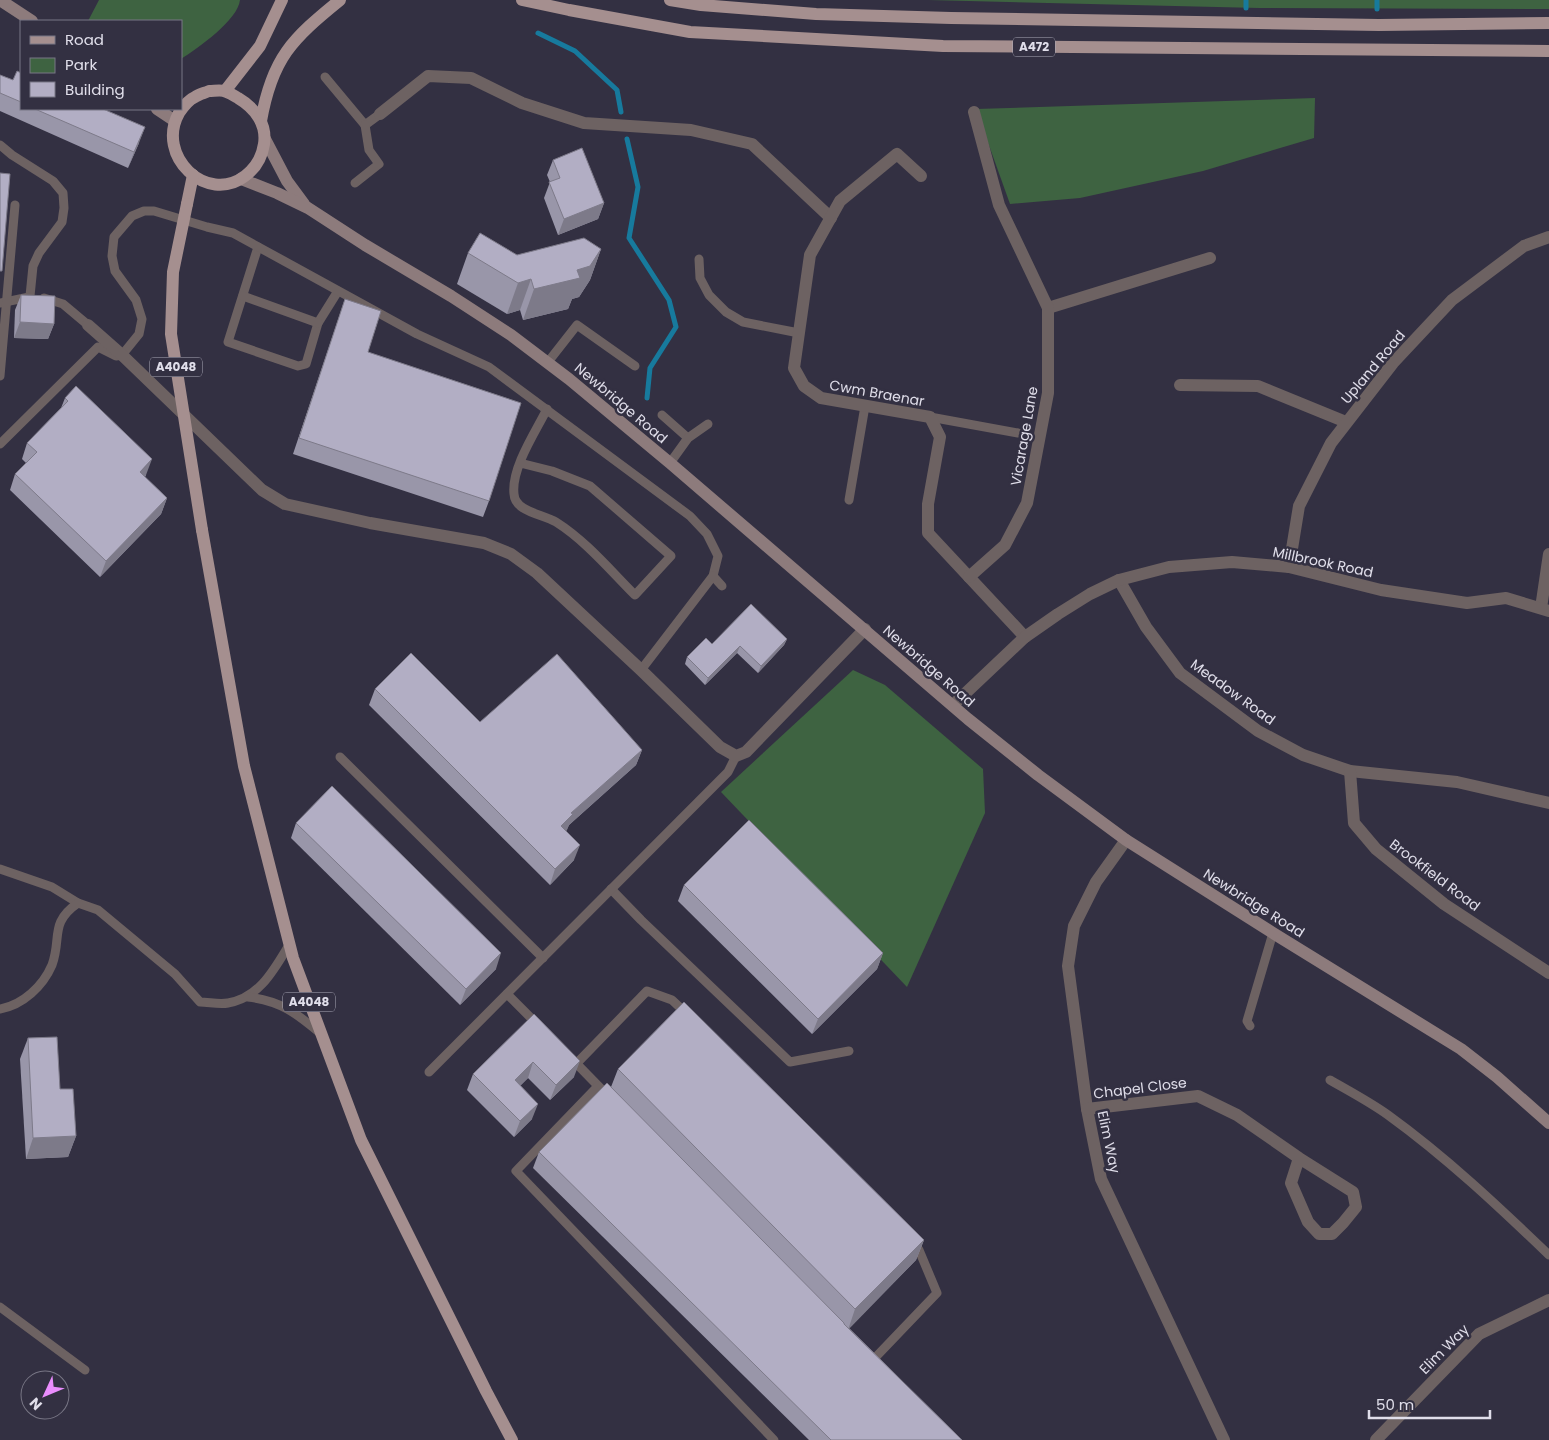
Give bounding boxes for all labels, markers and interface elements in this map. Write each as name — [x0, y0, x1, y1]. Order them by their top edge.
legend — [20, 20, 182, 110]
text: Road — [65, 29, 104, 50]
road number: A472 — [1013, 38, 1055, 56]
text: Park — [65, 54, 97, 75]
text: Building — [65, 79, 125, 100]
street label: Upland Road — [1336, 326, 1410, 408]
road number: A4048 — [150, 358, 202, 377]
street label: Newbridge Road — [570, 358, 672, 448]
street label: Cwm Braenar — [828, 375, 926, 411]
street label: Vicarage Lane — [1005, 384, 1043, 487]
street label: Millbrook Road — [1271, 542, 1375, 582]
street label: Newbridge Road — [879, 620, 979, 712]
street label: Meadow Road — [1187, 654, 1279, 730]
street label: Brookfield Road — [1386, 834, 1484, 916]
street label: Newbridge Road — [1200, 864, 1308, 942]
road number: A4048 — [283, 992, 335, 1012]
street label: Chapel Close — [1092, 1072, 1188, 1104]
street label: Elim Way — [1093, 1109, 1125, 1175]
street label: Elim Way — [1415, 1319, 1474, 1378]
north arrow — [20, 1370, 70, 1420]
scale bar — [1369, 1388, 1490, 1420]
text: N — [25, 1393, 46, 1415]
text: 50 m — [1376, 1394, 1414, 1415]

